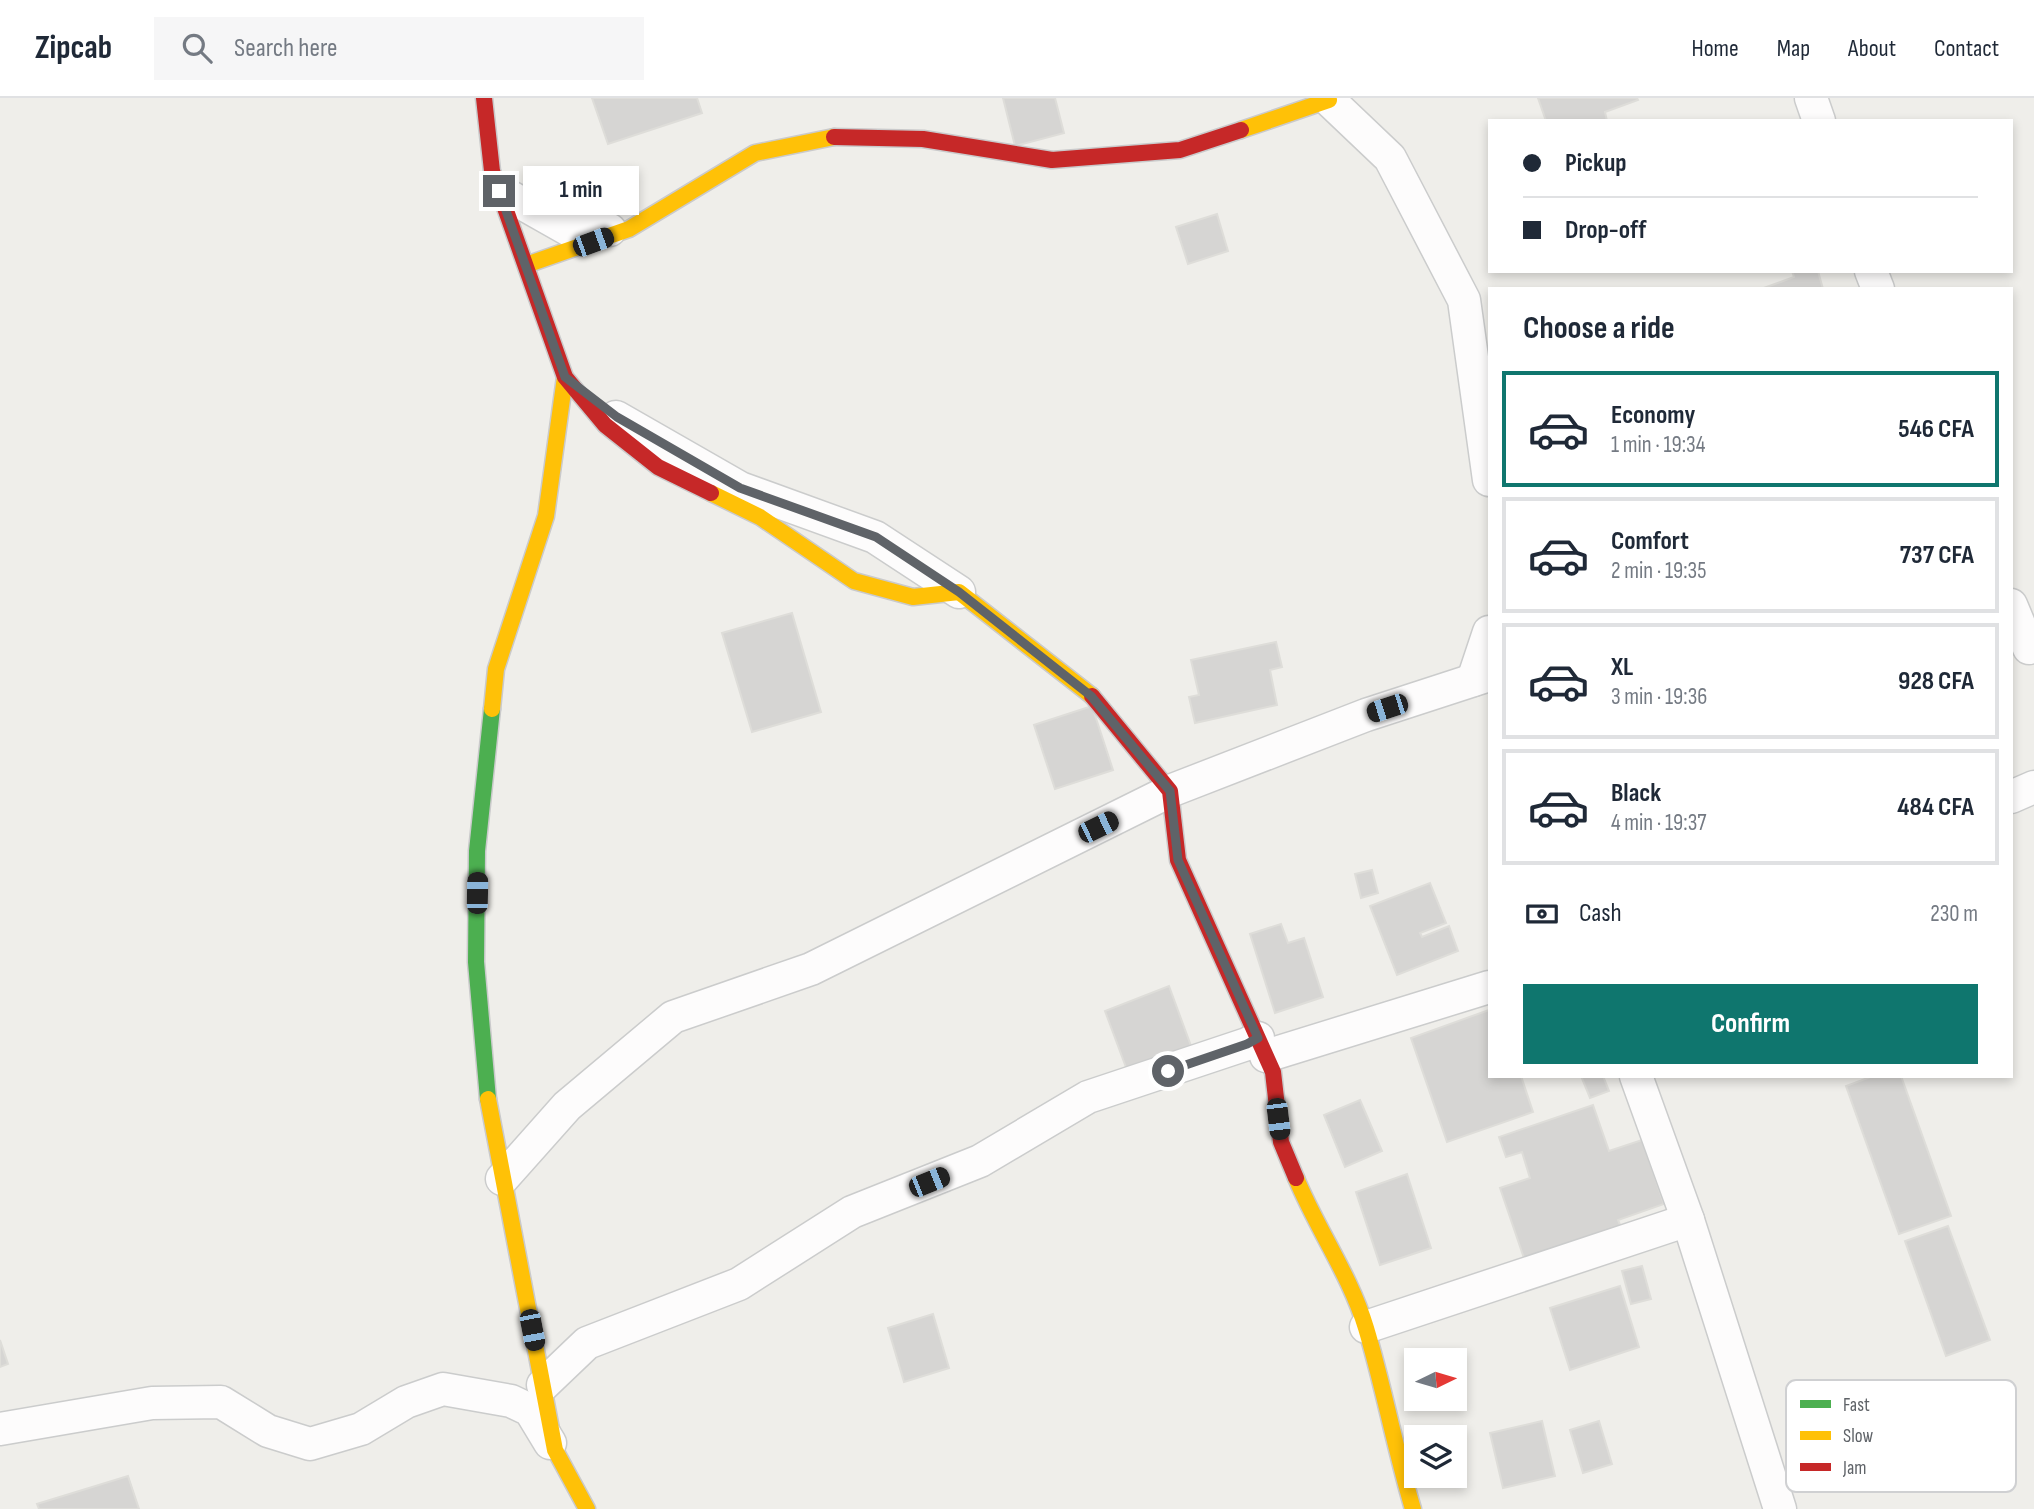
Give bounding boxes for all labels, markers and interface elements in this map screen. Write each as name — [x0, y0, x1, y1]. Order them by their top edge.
search box — [154, 17, 644, 80]
text: Zipcab — [35, 28, 112, 68]
icon: search — [178, 29, 216, 67]
text: Search here — [234, 33, 337, 64]
text: Home — [1691, 34, 1739, 63]
text: Map — [1777, 34, 1810, 63]
text: About — [1848, 34, 1896, 63]
text: Contact — [1934, 34, 1999, 63]
text: Pickup — [1565, 148, 1627, 179]
callout: 1 min — [524, 166, 639, 216]
route end — [483, 175, 515, 207]
text: 1 min — [560, 176, 602, 204]
text: Drop-off — [1565, 215, 1646, 246]
car — [570, 225, 617, 259]
text: Choose a ride — [1523, 309, 1675, 348]
icon: car — [1527, 398, 1590, 461]
text: Economy — [1611, 400, 1695, 431]
text: 546 CFA — [1898, 414, 1974, 445]
text: 1 min · 19:34 — [1611, 431, 1705, 459]
icon: car — [1527, 524, 1590, 587]
text: Comfort — [1611, 526, 1689, 557]
text: 737 CFA — [1900, 540, 1974, 571]
text: 2 min · 19:35 — [1611, 557, 1706, 585]
icon: car — [1527, 650, 1590, 713]
text: XL — [1611, 652, 1633, 683]
text: 928 CFA — [1898, 666, 1974, 697]
text: 3 min · 19:36 — [1611, 683, 1707, 711]
car — [1364, 692, 1411, 724]
icon: car — [1527, 776, 1590, 839]
text: Black — [1611, 778, 1661, 809]
text: 484 CFA — [1897, 792, 1974, 823]
car — [1075, 808, 1122, 846]
text: 4 min · 19:37 — [1611, 809, 1706, 837]
car — [467, 872, 488, 914]
icon: cash — [1523, 895, 1561, 933]
text: Cash — [1579, 898, 1622, 929]
text: 230 m — [1930, 900, 1978, 928]
button: Confirm — [1523, 984, 1978, 1064]
route start — [1152, 1055, 1184, 1087]
car — [1266, 1097, 1291, 1141]
car — [906, 1164, 953, 1200]
car — [518, 1307, 547, 1353]
north arrow — [1404, 1348, 1466, 1410]
map controls — [1404, 1348, 1467, 1488]
legend — [1786, 1380, 2016, 1492]
text: Fast — [1843, 1394, 1870, 1417]
button: layers — [1404, 1425, 1467, 1488]
text: Slow — [1843, 1425, 1873, 1448]
text: Jam — [1842, 1457, 1866, 1480]

